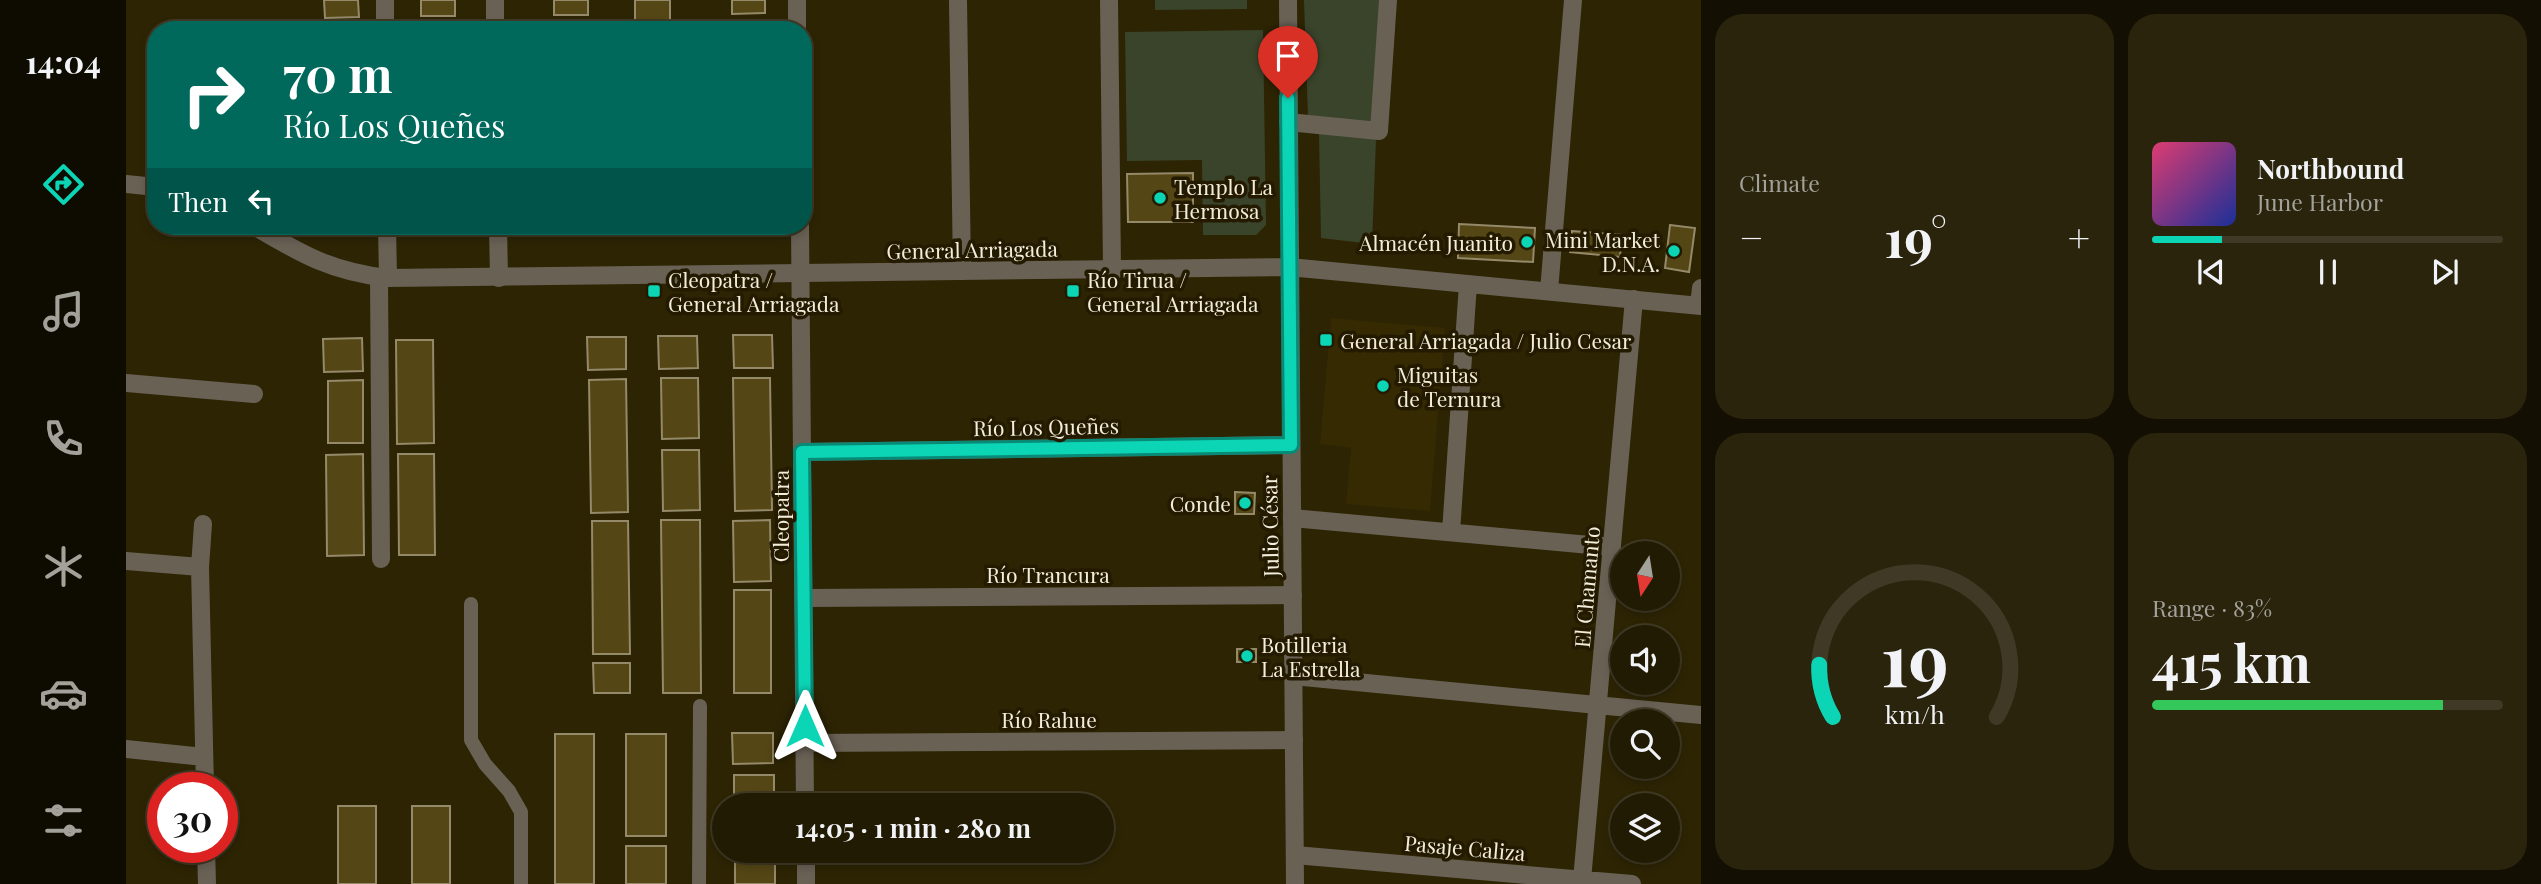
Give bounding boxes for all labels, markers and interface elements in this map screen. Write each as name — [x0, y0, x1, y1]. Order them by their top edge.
pin — [1258, 26, 1318, 98]
icon: arrive — [1269, 37, 1307, 75]
text: 14:04 — [25, 39, 101, 82]
text: 70 m — [283, 40, 393, 105]
icon: right — [168, 49, 259, 140]
text: Río Los Queñes — [283, 103, 505, 146]
text: Northbound — [2257, 151, 2404, 186]
icon: directions — [39, 160, 88, 209]
text: Climate — [1739, 167, 1820, 198]
place label: Templo La Hermosa — [1174, 172, 1273, 224]
icon: left — [242, 182, 280, 220]
text: Then — [168, 184, 228, 219]
text: June Harbor — [2257, 186, 2383, 217]
marker: Templo La Hermosa — [1152, 190, 1168, 206]
text: 19° — [1884, 202, 1947, 271]
text: − — [1739, 211, 1764, 262]
text: + — [2068, 211, 2090, 262]
place label: Mini Market D.N.A. — [1545, 225, 1661, 277]
place label: Almacén Juanito — [1358, 228, 1513, 256]
street label: General Arriagada — [886, 233, 1058, 264]
marker: Almacén Juanito — [1519, 234, 1535, 250]
marker: Mini Market D.N.A. — [1666, 243, 1682, 259]
icon: previous — [2192, 253, 2230, 291]
icon: pause — [2309, 253, 2347, 291]
icon: next — [2426, 253, 2464, 291]
place label: Cleopatra / General Arriagada — [668, 265, 840, 317]
place label: Río Tirua / General Arriagada — [1087, 265, 1259, 317]
marker: Cleopatra / General Arriagada — [646, 283, 662, 299]
marker: Río Tirua / General Arriagada — [1065, 283, 1081, 299]
icon: music — [39, 287, 88, 336]
place label: General Arriagada / Julio Cesar — [1340, 326, 1632, 354]
marker: General Arriagada / Julio Cesar — [1318, 332, 1334, 348]
place label: Miguitas de Ternura — [1397, 360, 1502, 412]
marker: Miguitas de Ternura — [1375, 378, 1391, 394]
street label: Río Los Queñes — [973, 411, 1119, 441]
icon: phone — [39, 414, 88, 463]
street label: Cleopatra — [766, 469, 794, 562]
street label: Julio César — [1254, 474, 1284, 578]
place label: Conde — [1170, 489, 1231, 517]
marker: Conde — [1237, 495, 1253, 511]
street label: El Chamanto — [1567, 525, 1605, 649]
north arrow — [1610, 541, 1680, 611]
map controls — [1610, 541, 1680, 863]
icon: climate — [39, 542, 88, 591]
street label: Río Trancura — [986, 560, 1110, 588]
text: Range · 83% — [2152, 592, 2272, 623]
text: 19 — [1880, 609, 1949, 706]
button: sound — [1610, 625, 1680, 695]
text: 415 km — [2152, 627, 2311, 696]
place label: Botilleria La Estrella — [1261, 630, 1361, 682]
marker: Botilleria La Estrella — [1239, 648, 1255, 664]
icon: car — [39, 669, 88, 718]
position arrow — [768, 689, 842, 763]
text: km/h — [1885, 697, 1945, 730]
street label: Río Rahue — [1001, 705, 1097, 733]
button: search — [1610, 709, 1680, 779]
speed limit sign: 30 — [147, 772, 238, 863]
button: layers — [1610, 793, 1680, 863]
icon: filters — [39, 796, 88, 845]
text: 14:05 · 1 min · 280 m — [795, 810, 1031, 845]
street label: Pasaje Caliza — [1403, 828, 1527, 866]

